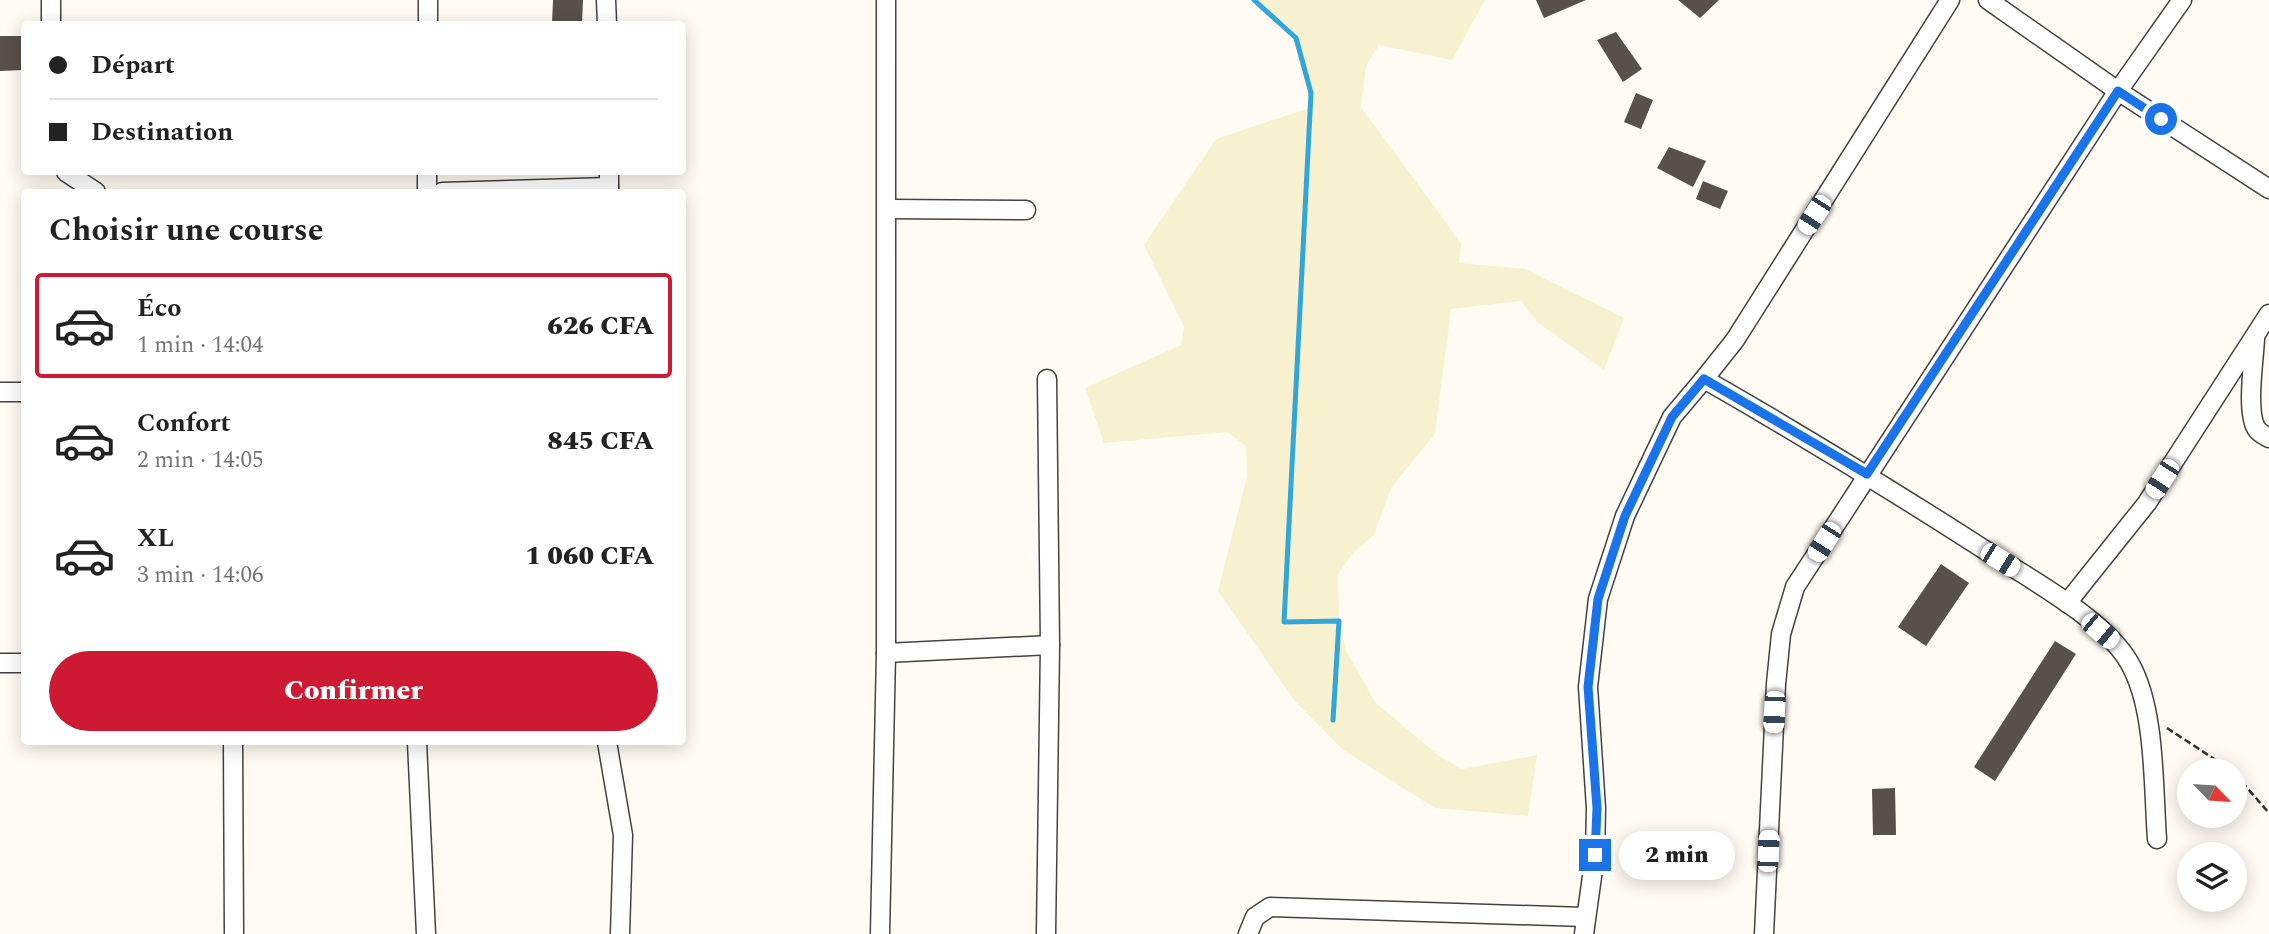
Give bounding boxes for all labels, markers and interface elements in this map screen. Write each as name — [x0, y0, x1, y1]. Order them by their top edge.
text: Départ — [91, 45, 175, 85]
route start — [2145, 103, 2177, 135]
text: Destination — [91, 112, 233, 152]
car — [1794, 192, 1835, 238]
text: Choisir une course — [49, 206, 324, 255]
text: Éco — [137, 288, 181, 328]
icon: car — [53, 294, 116, 357]
text: 626 CFA — [547, 306, 654, 346]
text: 1 min · 14:04 — [137, 328, 264, 363]
text: Confort — [137, 403, 231, 443]
icon: car — [53, 409, 116, 472]
text: 845 CFA — [547, 421, 654, 461]
text: 2 min · 14:05 — [137, 443, 264, 478]
car — [2142, 456, 2183, 502]
text: XL — [137, 518, 174, 558]
car — [1804, 519, 1845, 565]
icon: car — [53, 524, 116, 587]
text: 1 060 CFA — [525, 536, 654, 576]
car — [1977, 540, 2024, 580]
text: 3 min · 14:06 — [137, 558, 264, 593]
car — [2078, 609, 2123, 653]
button: Confirmer — [49, 651, 658, 731]
car — [1763, 690, 1786, 734]
north arrow — [2177, 758, 2247, 828]
map controls — [2177, 758, 2247, 912]
car — [1757, 829, 1780, 873]
callout: 2 min — [1620, 830, 1735, 880]
text: 2 min — [1645, 838, 1709, 873]
route end — [1579, 839, 1611, 871]
button: layers — [2177, 842, 2247, 912]

